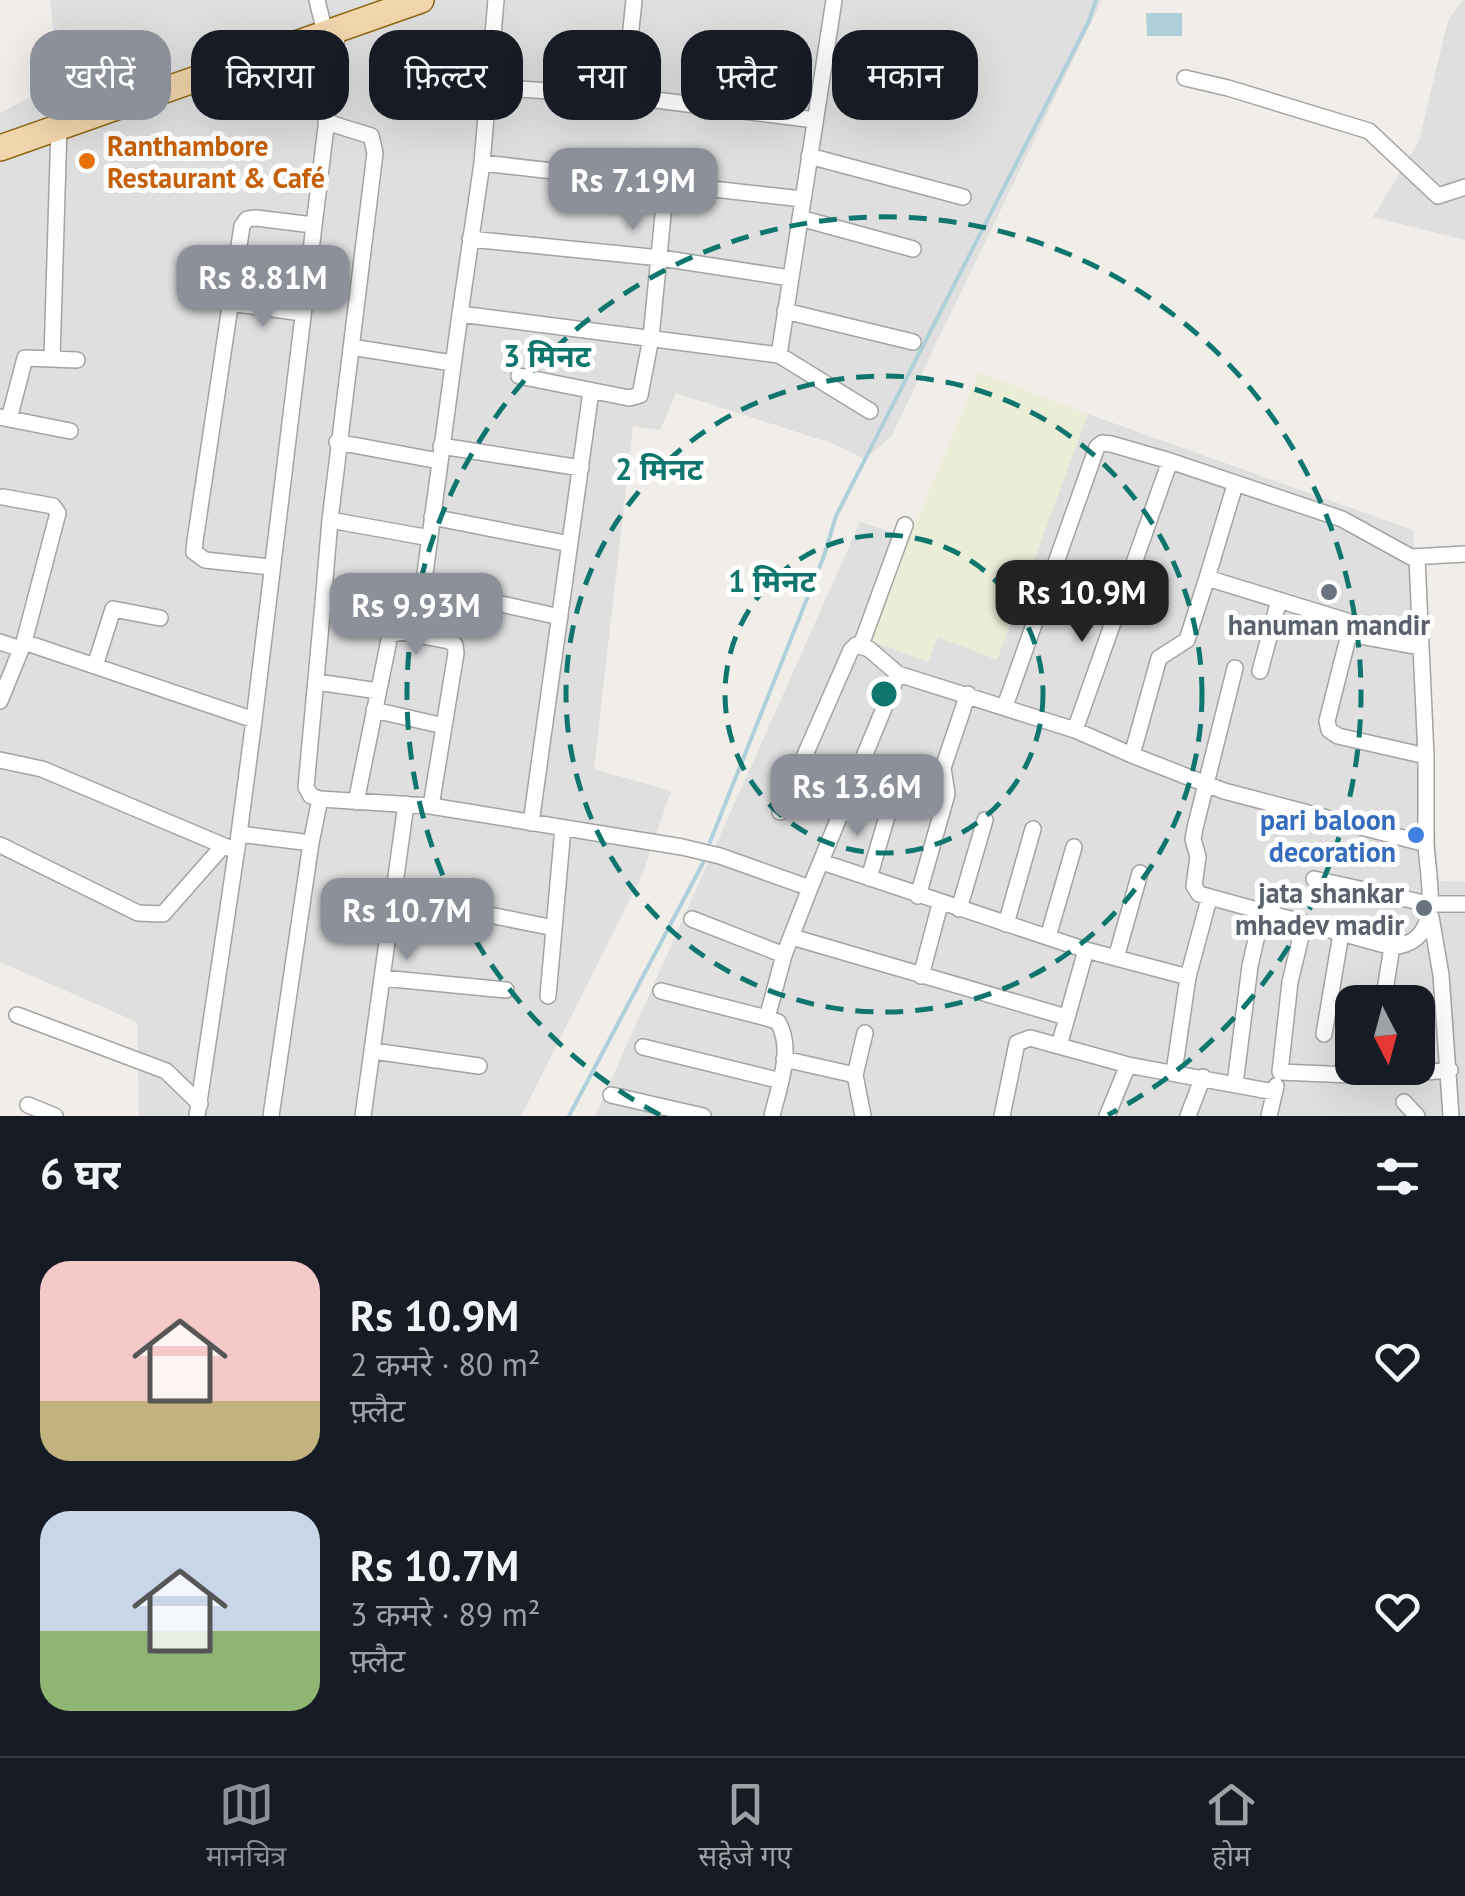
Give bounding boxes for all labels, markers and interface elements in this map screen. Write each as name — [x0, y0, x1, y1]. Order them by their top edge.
chip: खरीदें — [30, 30, 171, 120]
chip: किराया — [191, 30, 349, 120]
chip: फ़िल्टर — [369, 30, 523, 120]
chip: नया — [543, 30, 661, 120]
chip: फ़्लैट — [681, 30, 812, 120]
chip: मकान — [832, 30, 978, 120]
place label: Ranthambore Restaurant & Café — [107, 127, 325, 196]
pin: Rs 7.19M — [530, 148, 736, 233]
marker: Ranthambore Restaurant & Café — [76, 150, 98, 172]
text: Rs 7.19M — [571, 159, 695, 201]
pin: Rs 8.81M — [160, 245, 366, 330]
text: Rs 8.81M — [199, 256, 327, 298]
text: 3 मिनट — [503, 336, 592, 375]
text: 2 मिनट — [615, 449, 704, 488]
pin: Rs 10.9M — [979, 560, 1185, 645]
text: 1 मिनट — [728, 561, 817, 600]
text: Rs 10.9M — [1018, 571, 1146, 613]
pin: Rs 9.93M — [313, 573, 519, 658]
marker: hanuman mandir — [1318, 581, 1340, 603]
text: Rs 9.93M — [352, 584, 480, 626]
place label: hanuman mandir — [1228, 606, 1430, 643]
centre of rings — [866, 676, 902, 712]
pin: Rs 13.6M — [754, 754, 960, 839]
text: Rs 13.6M — [793, 765, 921, 807]
place label: pari baloon decoration — [1260, 801, 1396, 870]
marker: pari baloon decoration — [1405, 824, 1427, 846]
place label: jata shankar mhadev madir — [1235, 874, 1404, 943]
pin: Rs 10.7M — [304, 878, 510, 963]
text: Rs 10.7M — [343, 889, 471, 931]
marker: jata shankar mhadev madir — [1413, 897, 1435, 919]
north arrow — [1335, 985, 1435, 1085]
map controls — [1335, 985, 1435, 1085]
text: 6 घर — [40, 1146, 120, 1201]
icon: filters — [1370, 1149, 1425, 1204]
text: Rs 10.9M — [350, 1288, 519, 1343]
icon: home — [120, 1301, 240, 1421]
icon: heart — [1370, 1334, 1425, 1389]
text: 2 कमरे · 80 m² — [350, 1343, 540, 1385]
text: फ़्लैट — [350, 1389, 405, 1431]
text: Rs 10.7M — [350, 1538, 519, 1593]
icon: home — [120, 1551, 240, 1671]
icon: heart — [1370, 1584, 1425, 1639]
text: 3 कमरे · 89 m² — [350, 1593, 540, 1635]
text: फ़्लैट — [350, 1639, 405, 1681]
tab: मानचित्र — [206, 1777, 286, 1877]
tab: सहेजे गए — [698, 1777, 792, 1877]
tab: होम — [1204, 1777, 1259, 1877]

